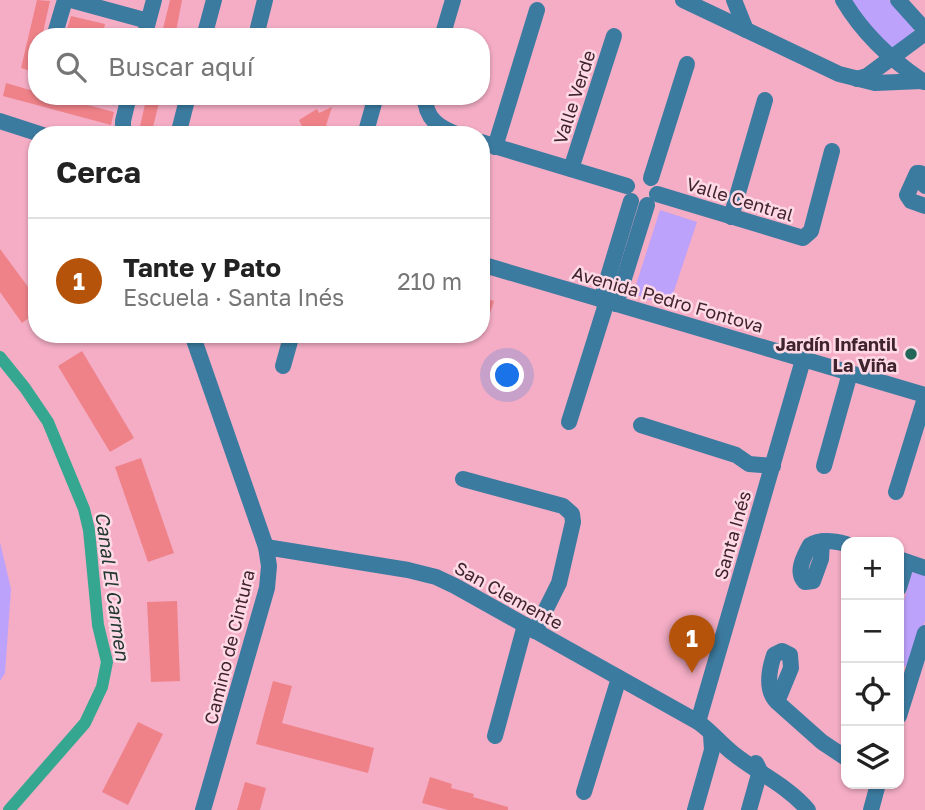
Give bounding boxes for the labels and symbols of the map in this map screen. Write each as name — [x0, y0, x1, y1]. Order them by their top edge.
street label: Valle Verde — [549, 47, 599, 147]
street label: Valle Central — [684, 172, 796, 226]
street label: Avenida Pedro Fontova — [570, 261, 766, 337]
place label: Jardín Infantil La Viña — [775, 333, 897, 376]
marker: Jardín Infantil La Viña — [903, 346, 919, 362]
your location — [490, 358, 524, 392]
street label: Santa Inés — [709, 488, 755, 582]
water label: Canal El Carmen — [91, 510, 135, 663]
street label: San Clemente — [451, 556, 567, 634]
street label: Camino de Cintura — [199, 567, 259, 727]
pin: 1 — [669, 615, 715, 673]

